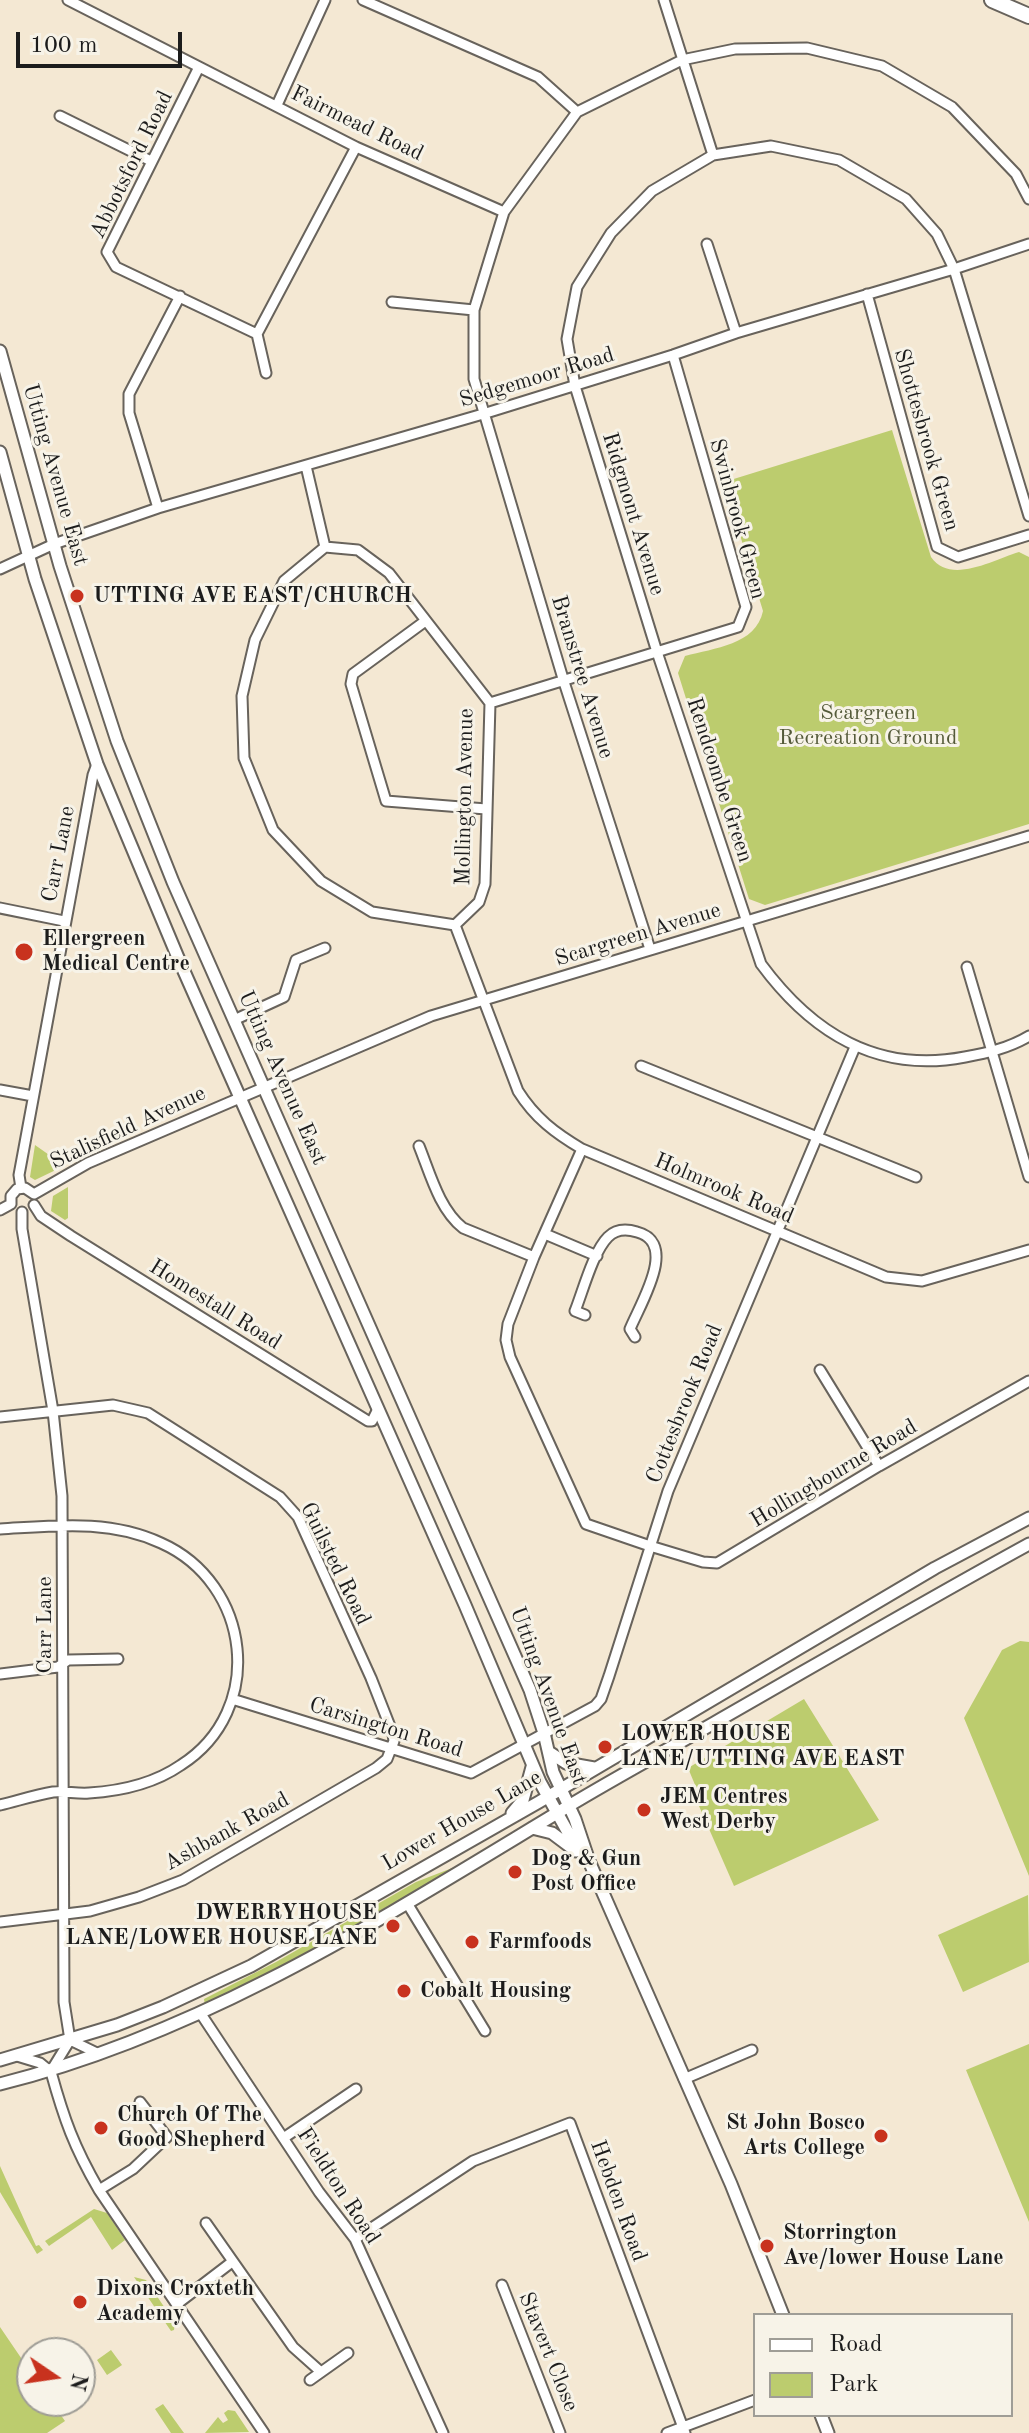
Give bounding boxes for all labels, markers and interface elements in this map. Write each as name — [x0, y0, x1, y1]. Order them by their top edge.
scale bar — [20, 16, 186, 66]
text: 100 m — [30, 34, 98, 58]
street label: Fairmead Road — [286, 80, 428, 168]
street label: Abbotsford Road — [85, 87, 179, 243]
street label: Sedgemoor Road — [456, 342, 618, 414]
street label: Shottesbrook Green — [887, 346, 965, 534]
street label: Utting Avenue East — [16, 381, 94, 569]
street label: Ridgmont Avenue — [596, 429, 670, 599]
street label: Swinbrook Green — [703, 436, 771, 602]
place label: UTTING AVE EAST/CHURCH — [93, 583, 412, 609]
marker: UTTING AVE EAST/CHURCH — [68, 587, 86, 605]
street label: Branstree Avenue — [545, 592, 619, 762]
street label: Rendcombe Green — [680, 694, 758, 866]
park label: Scargreen Recreation Ground — [779, 700, 957, 752]
street label: Mollington Avenue — [450, 708, 480, 886]
street label: Carr Lane — [37, 804, 81, 904]
street label: Scargreen Avenue — [552, 897, 724, 973]
place label: Ellergreen Medical Centre — [42, 926, 190, 978]
marker: Ellergreen Medical Centre — [13, 941, 35, 963]
street label: Utting Avenue East — [232, 987, 332, 1169]
street label: Stalisfield Avenue — [46, 1080, 210, 1176]
street label: Holmrook Road — [650, 1148, 798, 1230]
street label: Homestall Road — [144, 1254, 286, 1356]
street label: Cottesbrook Road — [641, 1321, 729, 1487]
street label: Hollingbourne Road — [746, 1414, 922, 1534]
street label: Guilsted Road — [294, 1498, 376, 1630]
street label: Carr Lane — [32, 1576, 58, 1674]
street label: Utting Avenue East — [503, 1603, 593, 1789]
street label: Carsington Road — [306, 1692, 466, 1764]
place label: LOWER HOUSE LANE/UTTING AVE EAST — [621, 1721, 905, 1772]
marker: LOWER HOUSE LANE/UTTING AVE EAST — [596, 1738, 614, 1756]
street label: Lower House Lane — [377, 1765, 547, 1877]
place label: JEM Centres West Derby — [660, 1784, 787, 1836]
street label: Ashbank Road — [160, 1787, 294, 1877]
marker: JEM Centres West Derby — [635, 1801, 653, 1819]
place label: Dog & Gun Post Office — [531, 1846, 641, 1898]
marker: Dog & Gun Post Office — [506, 1863, 524, 1881]
place label: DWERRYHOUSE LANE/LOWER HOUSE LANE — [65, 1900, 377, 1952]
marker: DWERRYHOUSE LANE/LOWER HOUSE LANE — [384, 1917, 402, 1935]
place label: Farmfoods — [488, 1929, 592, 1955]
marker: Farmfoods — [463, 1933, 481, 1951]
place label: Cobalt Housing — [420, 1978, 571, 2004]
marker: Cobalt Housing — [395, 1982, 413, 2000]
place label: Church Of The Good Shepherd — [117, 2102, 265, 2154]
place label: St John Bosco Arts College — [726, 2110, 865, 2162]
marker: Church Of The Good Shepherd — [92, 2119, 110, 2137]
street label: Fieldton Road — [290, 2123, 386, 2249]
marker: St John Bosco Arts College — [872, 2127, 890, 2145]
street label: Hebden Road — [584, 2137, 652, 2265]
place label: Storrington Ave/lower House Lane — [783, 2220, 1004, 2272]
marker: Storrington Ave/lower House Lane — [758, 2237, 776, 2255]
place label: Dixons Croxteth Academy — [96, 2276, 254, 2328]
street label: Stavert Close — [512, 2288, 584, 2416]
marker: Dixons Croxteth Academy — [71, 2293, 89, 2311]
legend — [753, 2313, 1013, 2417]
text: Road — [829, 2333, 882, 2357]
north arrow — [16, 2337, 96, 2417]
text: N — [65, 2371, 90, 2393]
text: Park — [829, 2373, 878, 2397]

